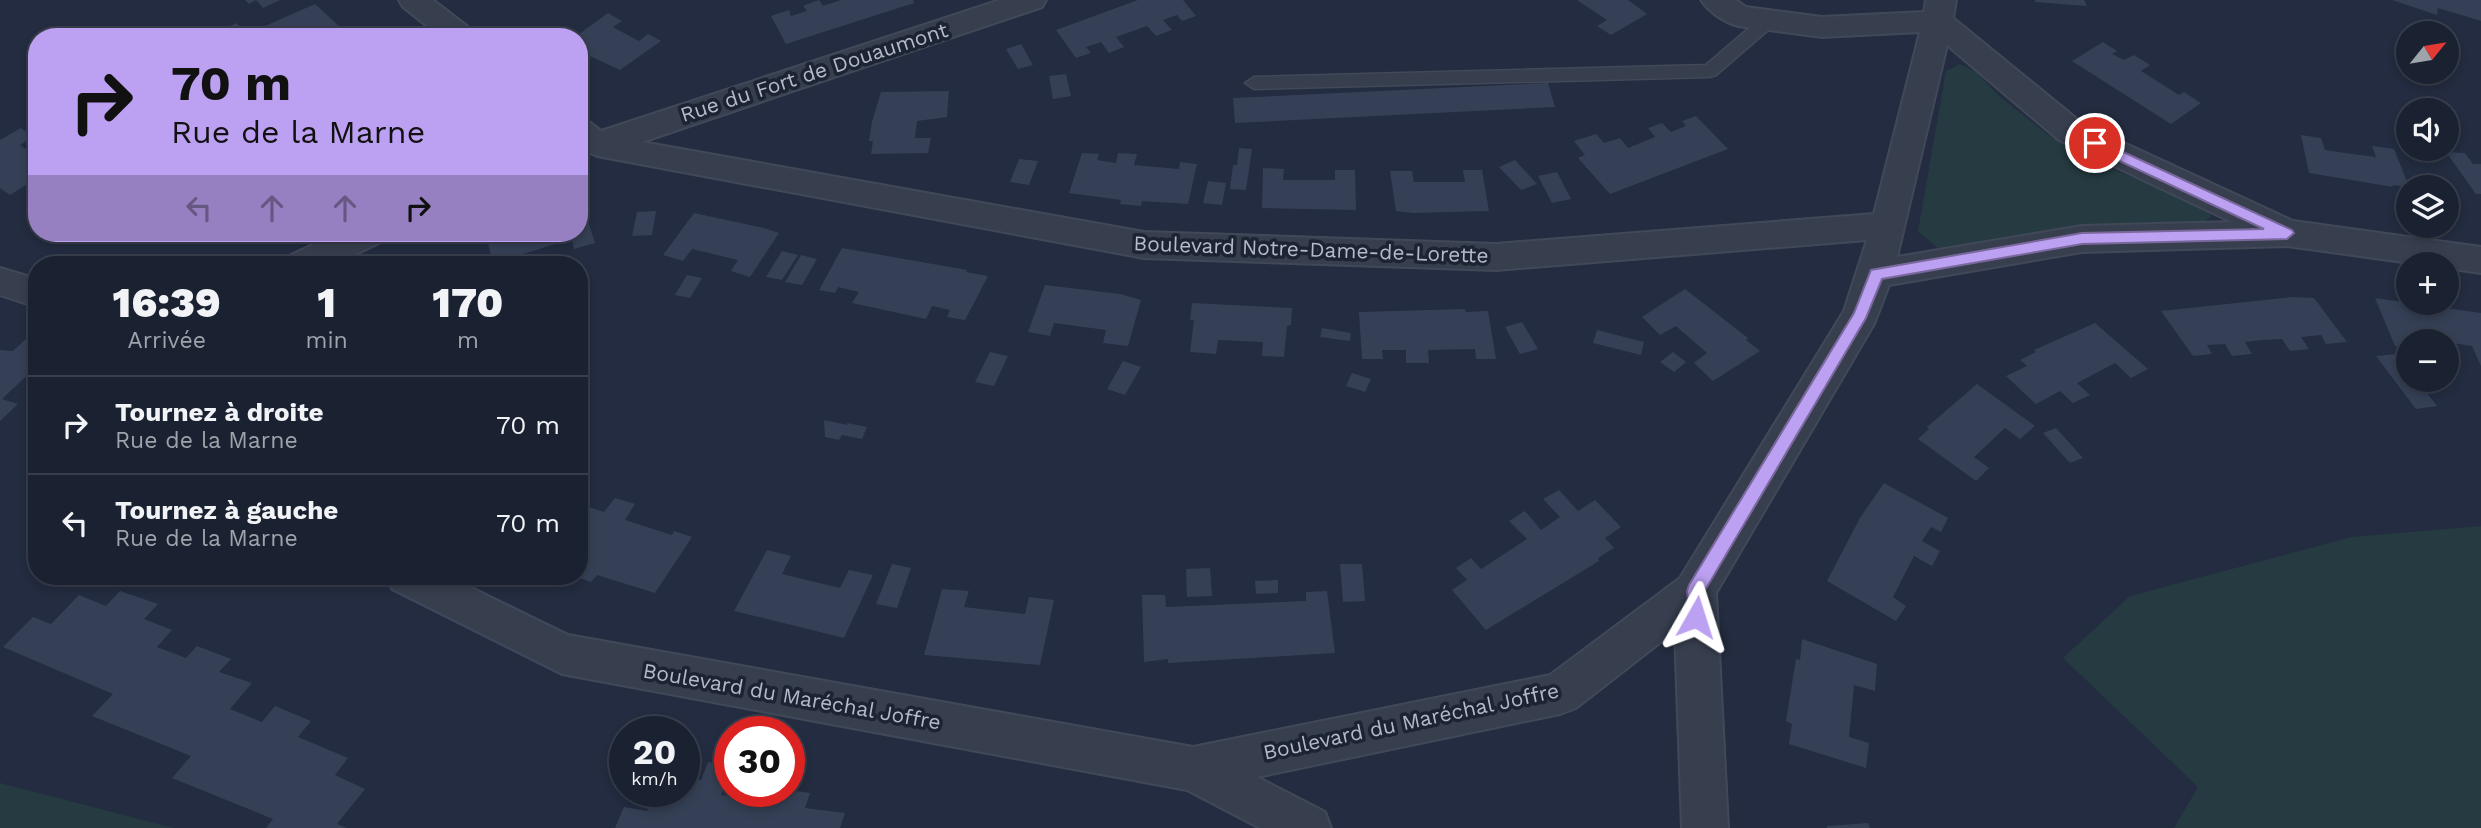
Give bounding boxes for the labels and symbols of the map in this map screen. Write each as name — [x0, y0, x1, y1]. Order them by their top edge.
street label: Rue du Fort de Douaumont — [677, 17, 951, 127]
north arrow — [2396, 21, 2459, 84]
pin — [2065, 113, 2125, 173]
street label: Boulevard Notre-Dame-de-Lorette — [1133, 230, 1489, 268]
position arrow — [1659, 580, 1733, 654]
street label: Boulevard du Maréchal Joffre — [641, 657, 943, 735]
street label: Boulevard du Maréchal Joffre — [1261, 677, 1561, 765]
speed limit sign: 30 — [714, 716, 805, 807]

